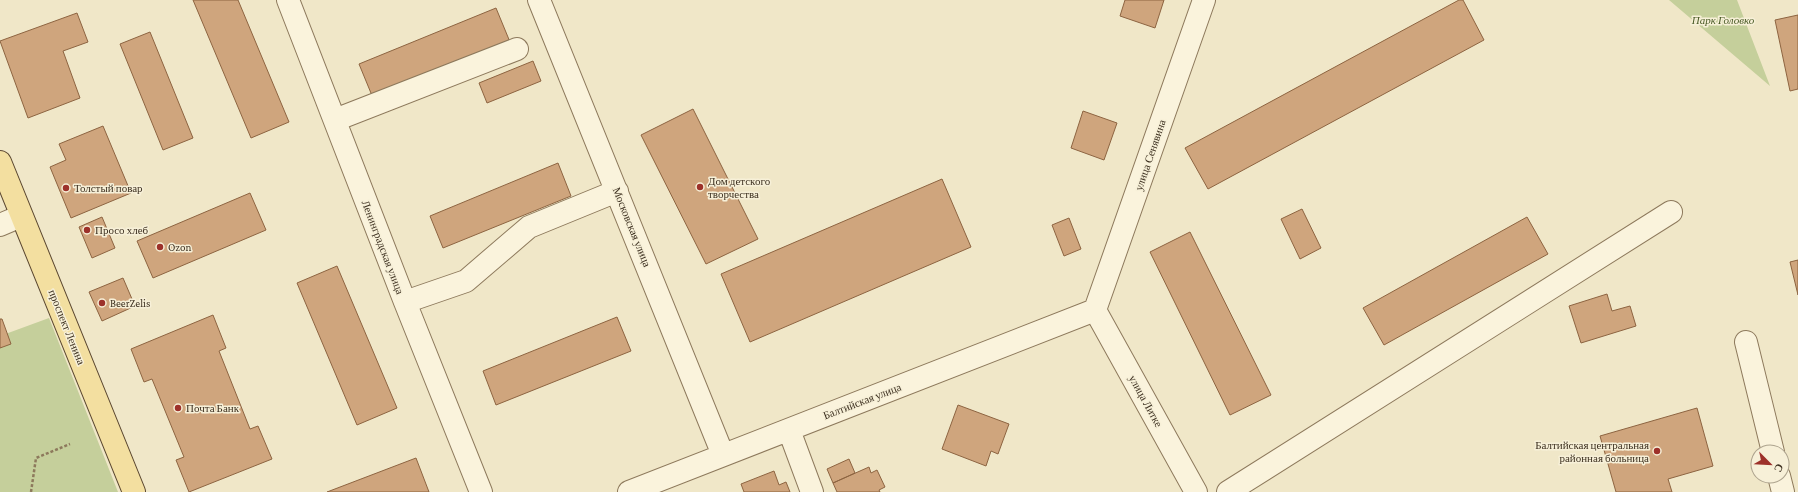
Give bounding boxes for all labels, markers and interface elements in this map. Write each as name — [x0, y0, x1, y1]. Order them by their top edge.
park label: Парк Головко — [1691, 14, 1755, 26]
street label: улица Сенявина — [1132, 118, 1168, 192]
place label: Дом детского творчества — [708, 175, 771, 200]
place label: Толстый повар — [74, 182, 143, 194]
marker: Дом детского творчества — [695, 182, 705, 192]
marker: Толстый повар — [61, 183, 71, 193]
street label: Московская улица — [611, 185, 653, 269]
street label: Ленинградская улица — [360, 198, 406, 296]
place label: Просо хлеб — [95, 224, 149, 236]
marker: Просо хлеб — [82, 225, 92, 235]
place label: Ozon — [168, 241, 191, 253]
marker: Ozon — [155, 242, 165, 252]
street label: проспект Ленина — [47, 288, 88, 366]
place label: BeerZelis — [110, 297, 150, 309]
marker: BeerZelis — [97, 298, 107, 308]
street label: улица Литке — [1127, 373, 1165, 429]
street label: Балтийская улица — [821, 381, 903, 421]
place label: Почта Банк — [186, 402, 240, 414]
marker: Почта Банк — [173, 403, 183, 413]
place label: Балтийская центральная районная больница — [1535, 439, 1649, 464]
north arrow — [1750, 444, 1790, 484]
marker: Балтийская центральная районная больница — [1652, 446, 1662, 456]
text: С — [1772, 462, 1786, 474]

